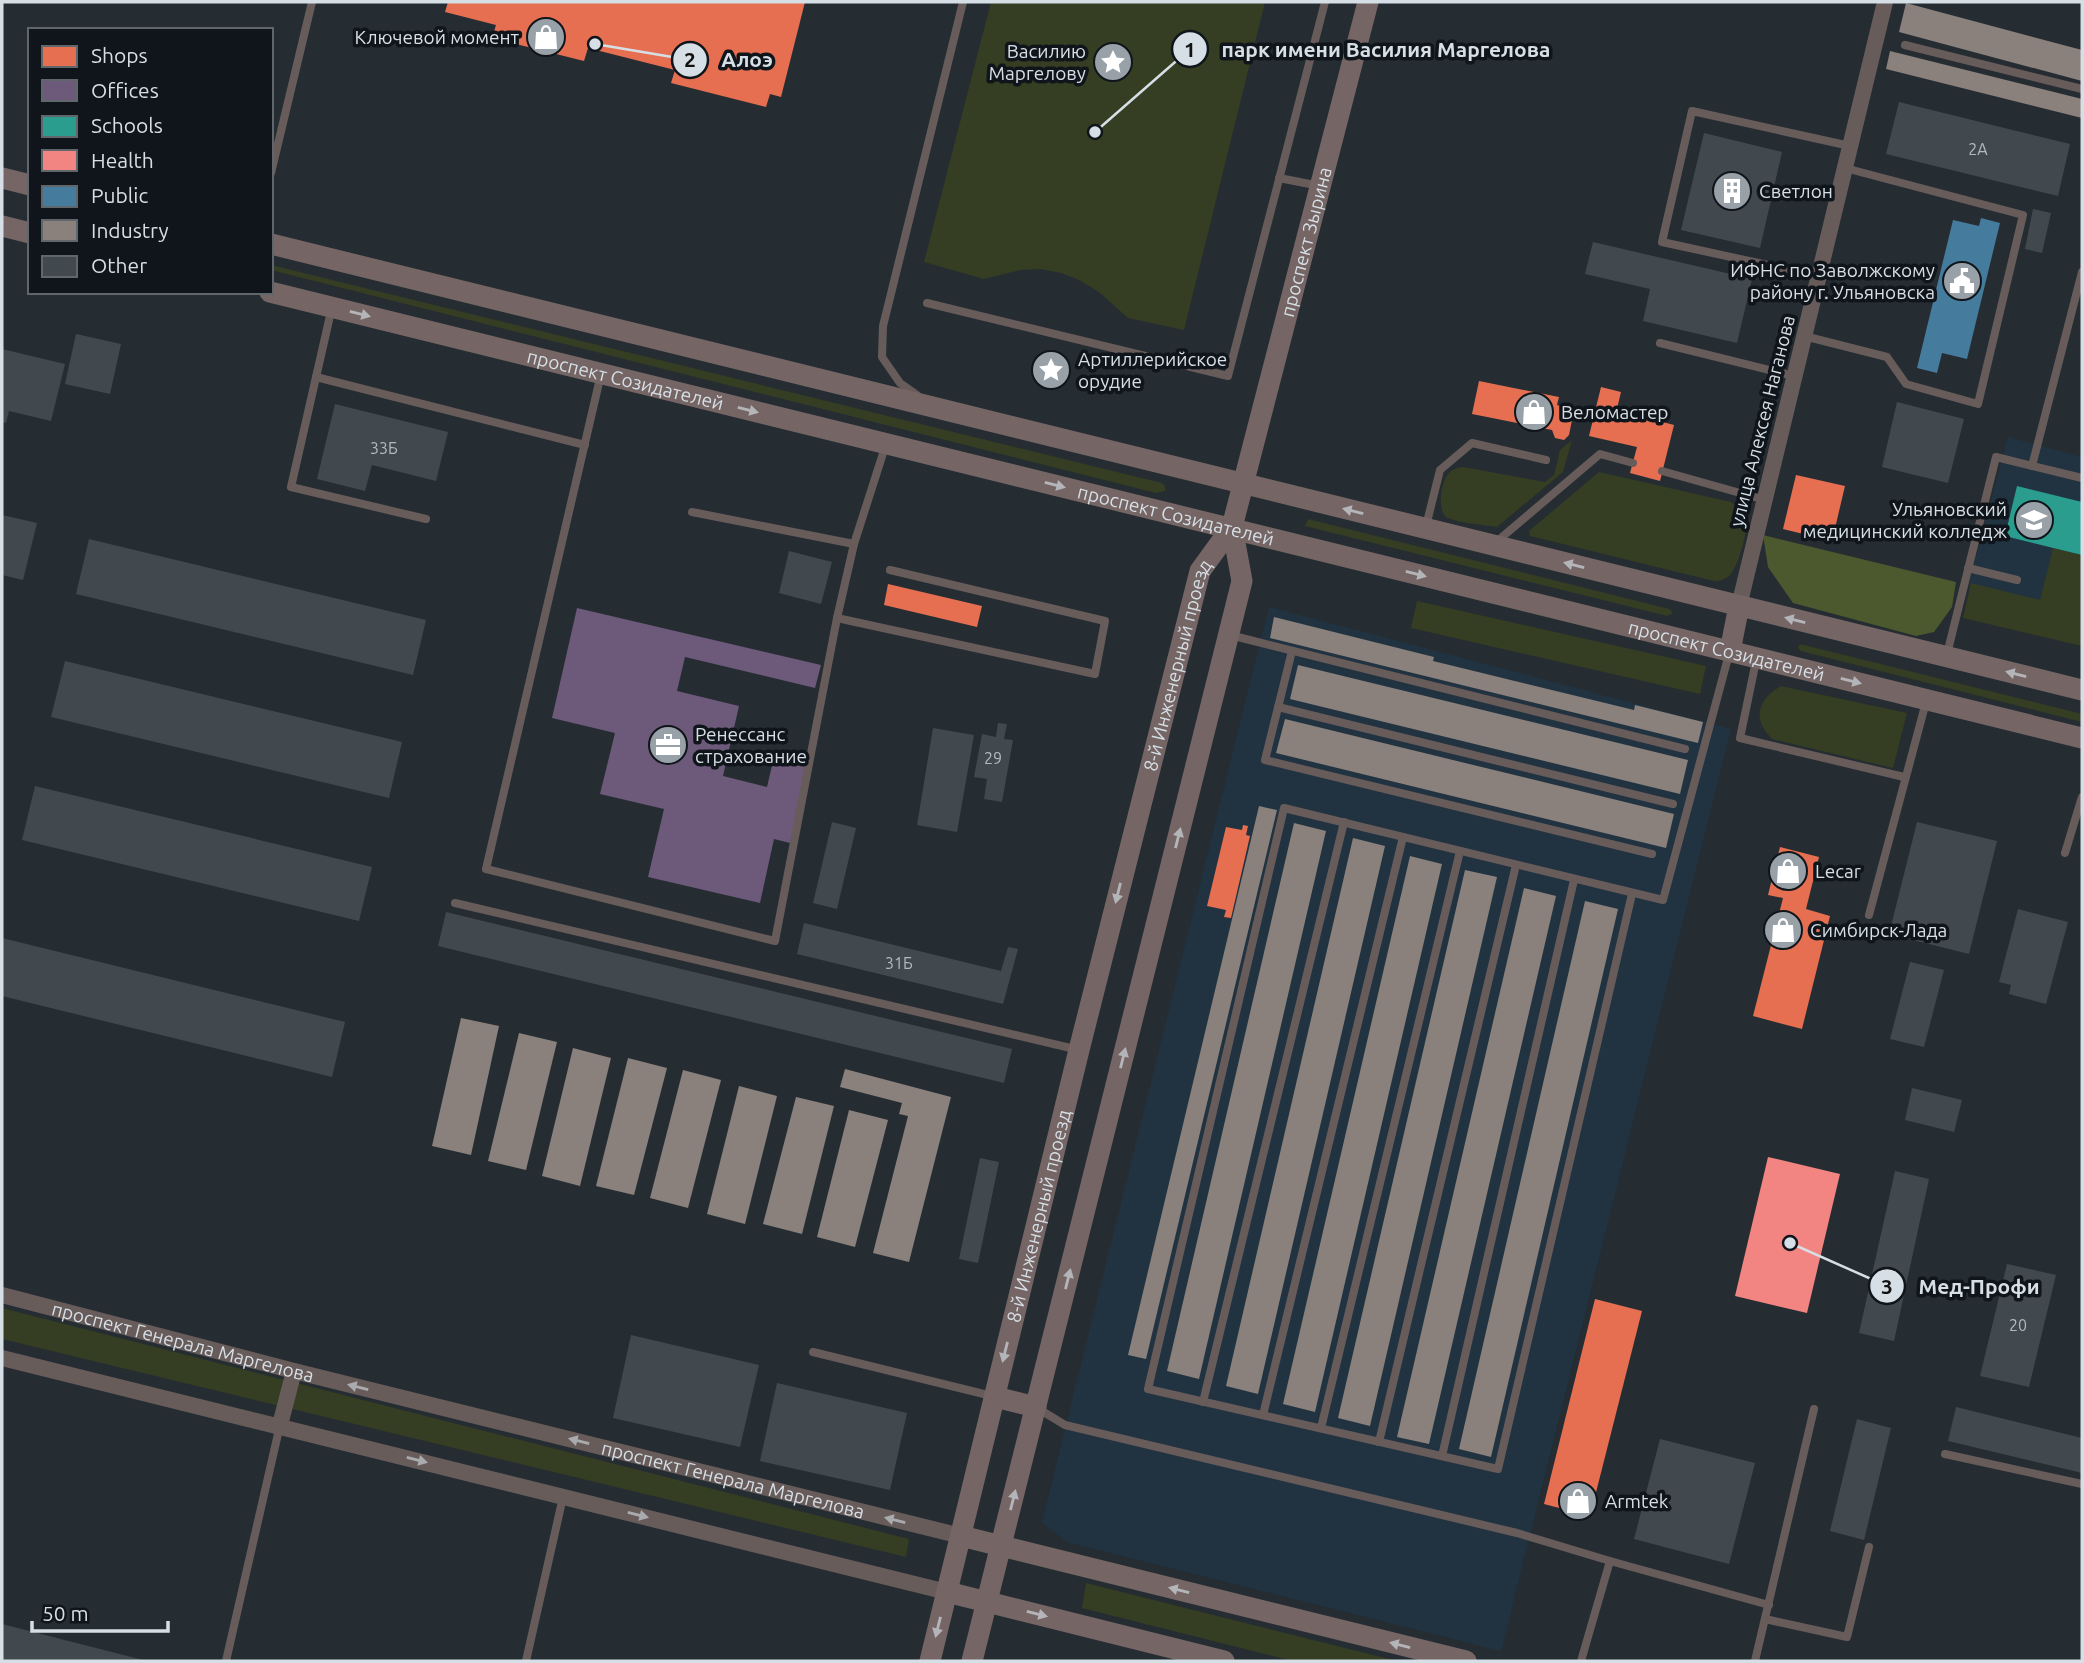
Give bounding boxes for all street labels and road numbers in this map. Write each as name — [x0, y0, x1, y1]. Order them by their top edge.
street label: проспект Зырина — [1276, 164, 1336, 319]
street label: улица Алексея Наганова — [1725, 313, 1799, 529]
street label: проспект Созидателей — [525, 345, 726, 414]
street label: проспект Созидателей — [1075, 480, 1277, 550]
street label: 8-й Инженерный проезд — [1139, 555, 1216, 774]
street label: проспект Созидателей — [1626, 616, 1827, 685]
street label: 8-й Инженерный проезд — [1002, 1107, 1075, 1325]
street label: проспект Генерала Маргелова — [50, 1297, 316, 1387]
street label: проспект Генерала Маргелова — [599, 1437, 867, 1523]

